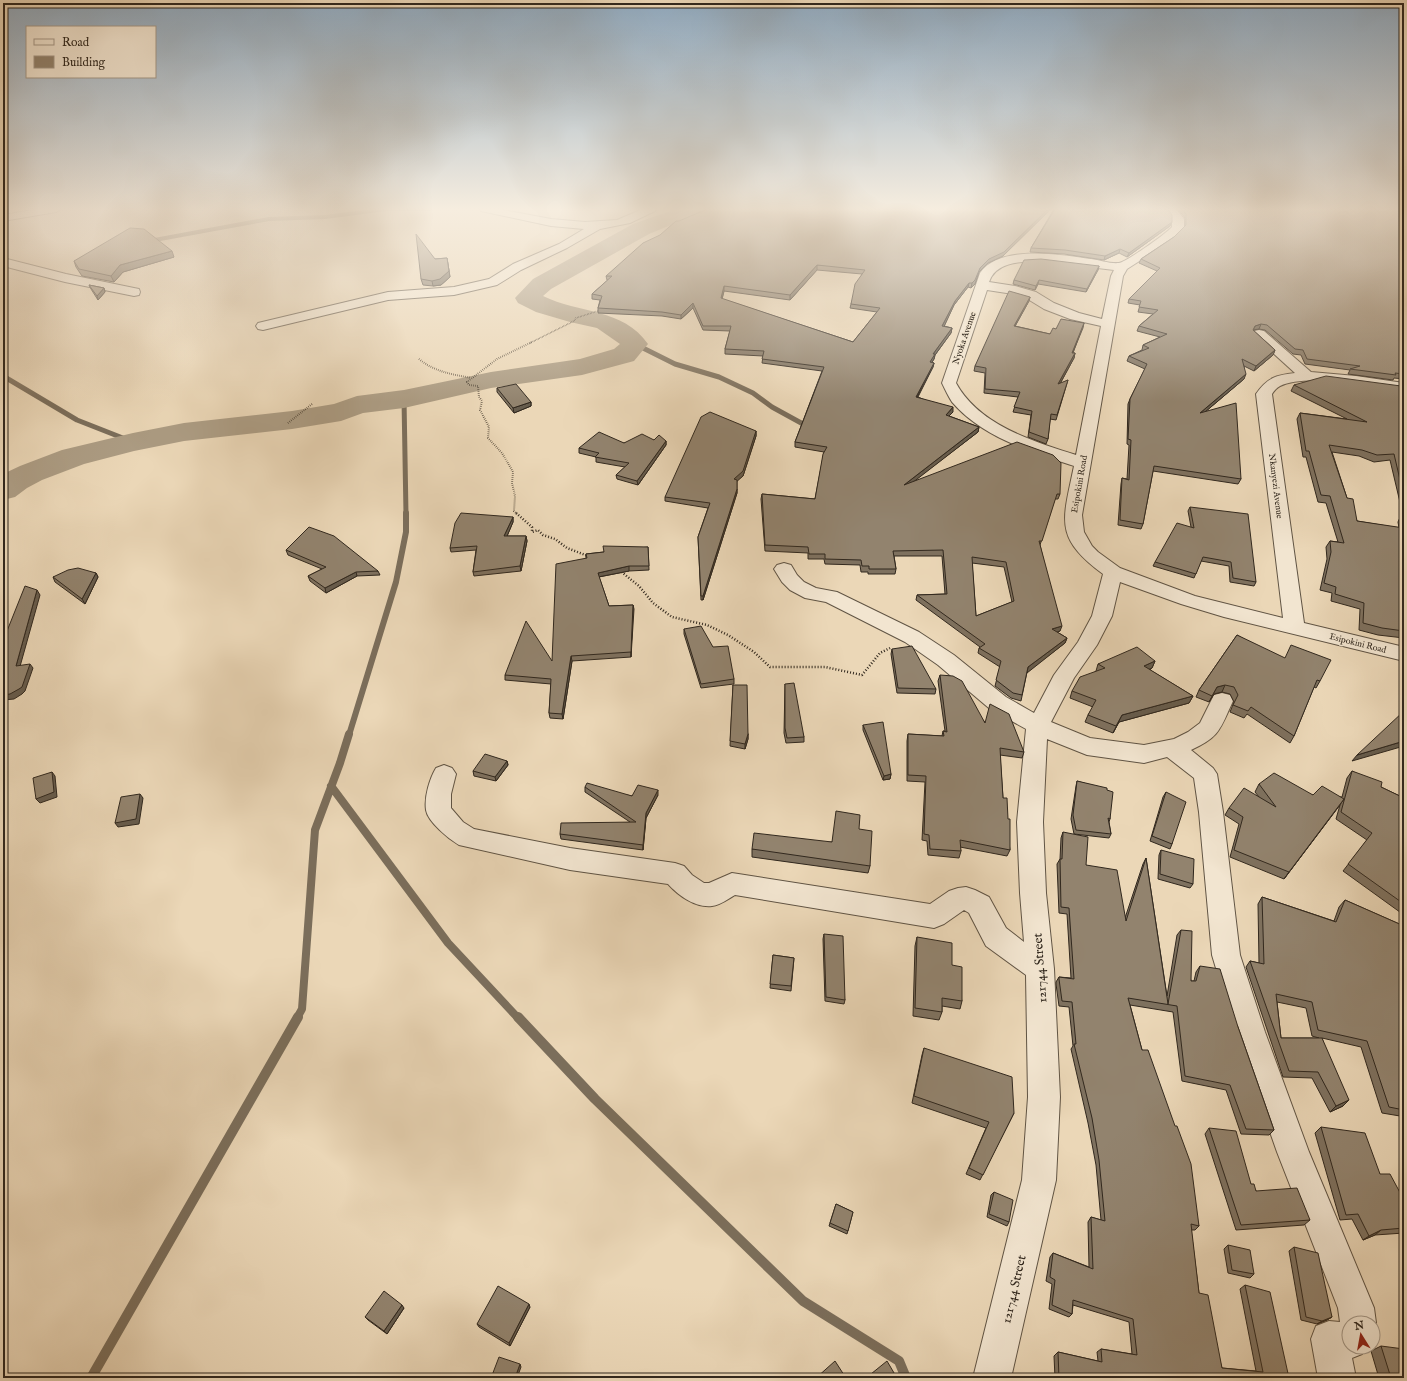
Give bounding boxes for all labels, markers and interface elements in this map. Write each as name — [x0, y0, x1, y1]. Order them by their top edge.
legend — [26, 26, 156, 78]
text: Road — [62, 35, 90, 50]
text: Building — [62, 55, 106, 70]
street label: Nyoka Avenue — [950, 310, 979, 366]
street label: Nkanyezi Avenue — [1266, 453, 1285, 519]
street label: Esipokini Road — [1069, 454, 1090, 514]
street label: Esipokini Road — [1328, 631, 1388, 656]
street label: 121744 Street — [1030, 932, 1051, 1003]
street label: 121744 Street — [998, 1253, 1031, 1325]
north arrow — [1341, 1315, 1381, 1355]
text: N — [1352, 1318, 1366, 1334]

